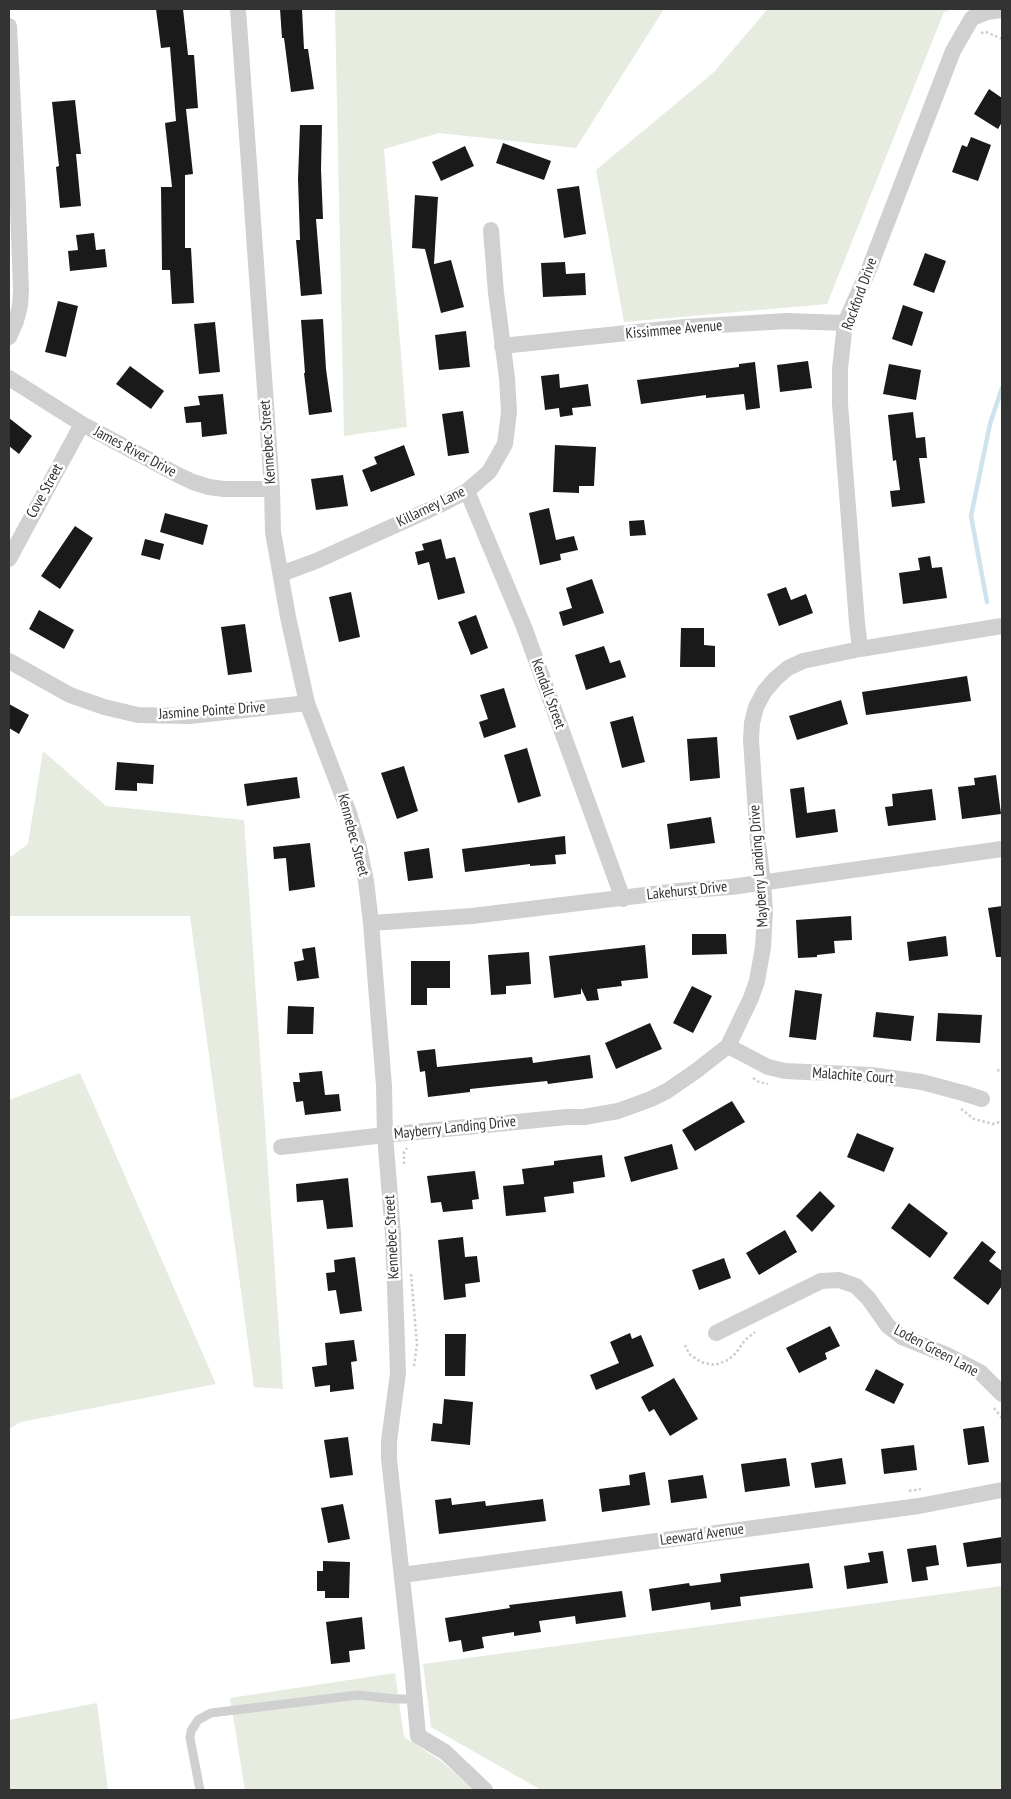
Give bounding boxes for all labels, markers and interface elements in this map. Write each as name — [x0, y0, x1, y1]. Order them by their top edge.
street label: Rockford Drive — [839, 255, 881, 333]
street label: Kissimmee Avenue — [625, 317, 723, 343]
street label: Kennebec Street — [256, 399, 280, 485]
street label: James River Drive — [91, 423, 179, 481]
street label: Cove Street — [23, 461, 67, 521]
street label: Killarney Lane — [394, 483, 468, 531]
street label: Kendall Street — [527, 656, 569, 732]
street label: Jasmine Pointe Drive — [158, 698, 266, 724]
street label: Kennebec Street — [333, 792, 373, 878]
street label: Mayberry Landing Drive — [746, 804, 772, 928]
street label: Lakehurst Drive — [646, 878, 728, 904]
street label: Malachite Court — [812, 1064, 894, 1088]
street label: Mayberry Landing Drive — [393, 1113, 517, 1143]
street label: Kennebec Street — [381, 1194, 403, 1280]
street label: Loden Green Lane — [891, 1321, 981, 1381]
street label: Leeward Avenue — [659, 1520, 745, 1550]

